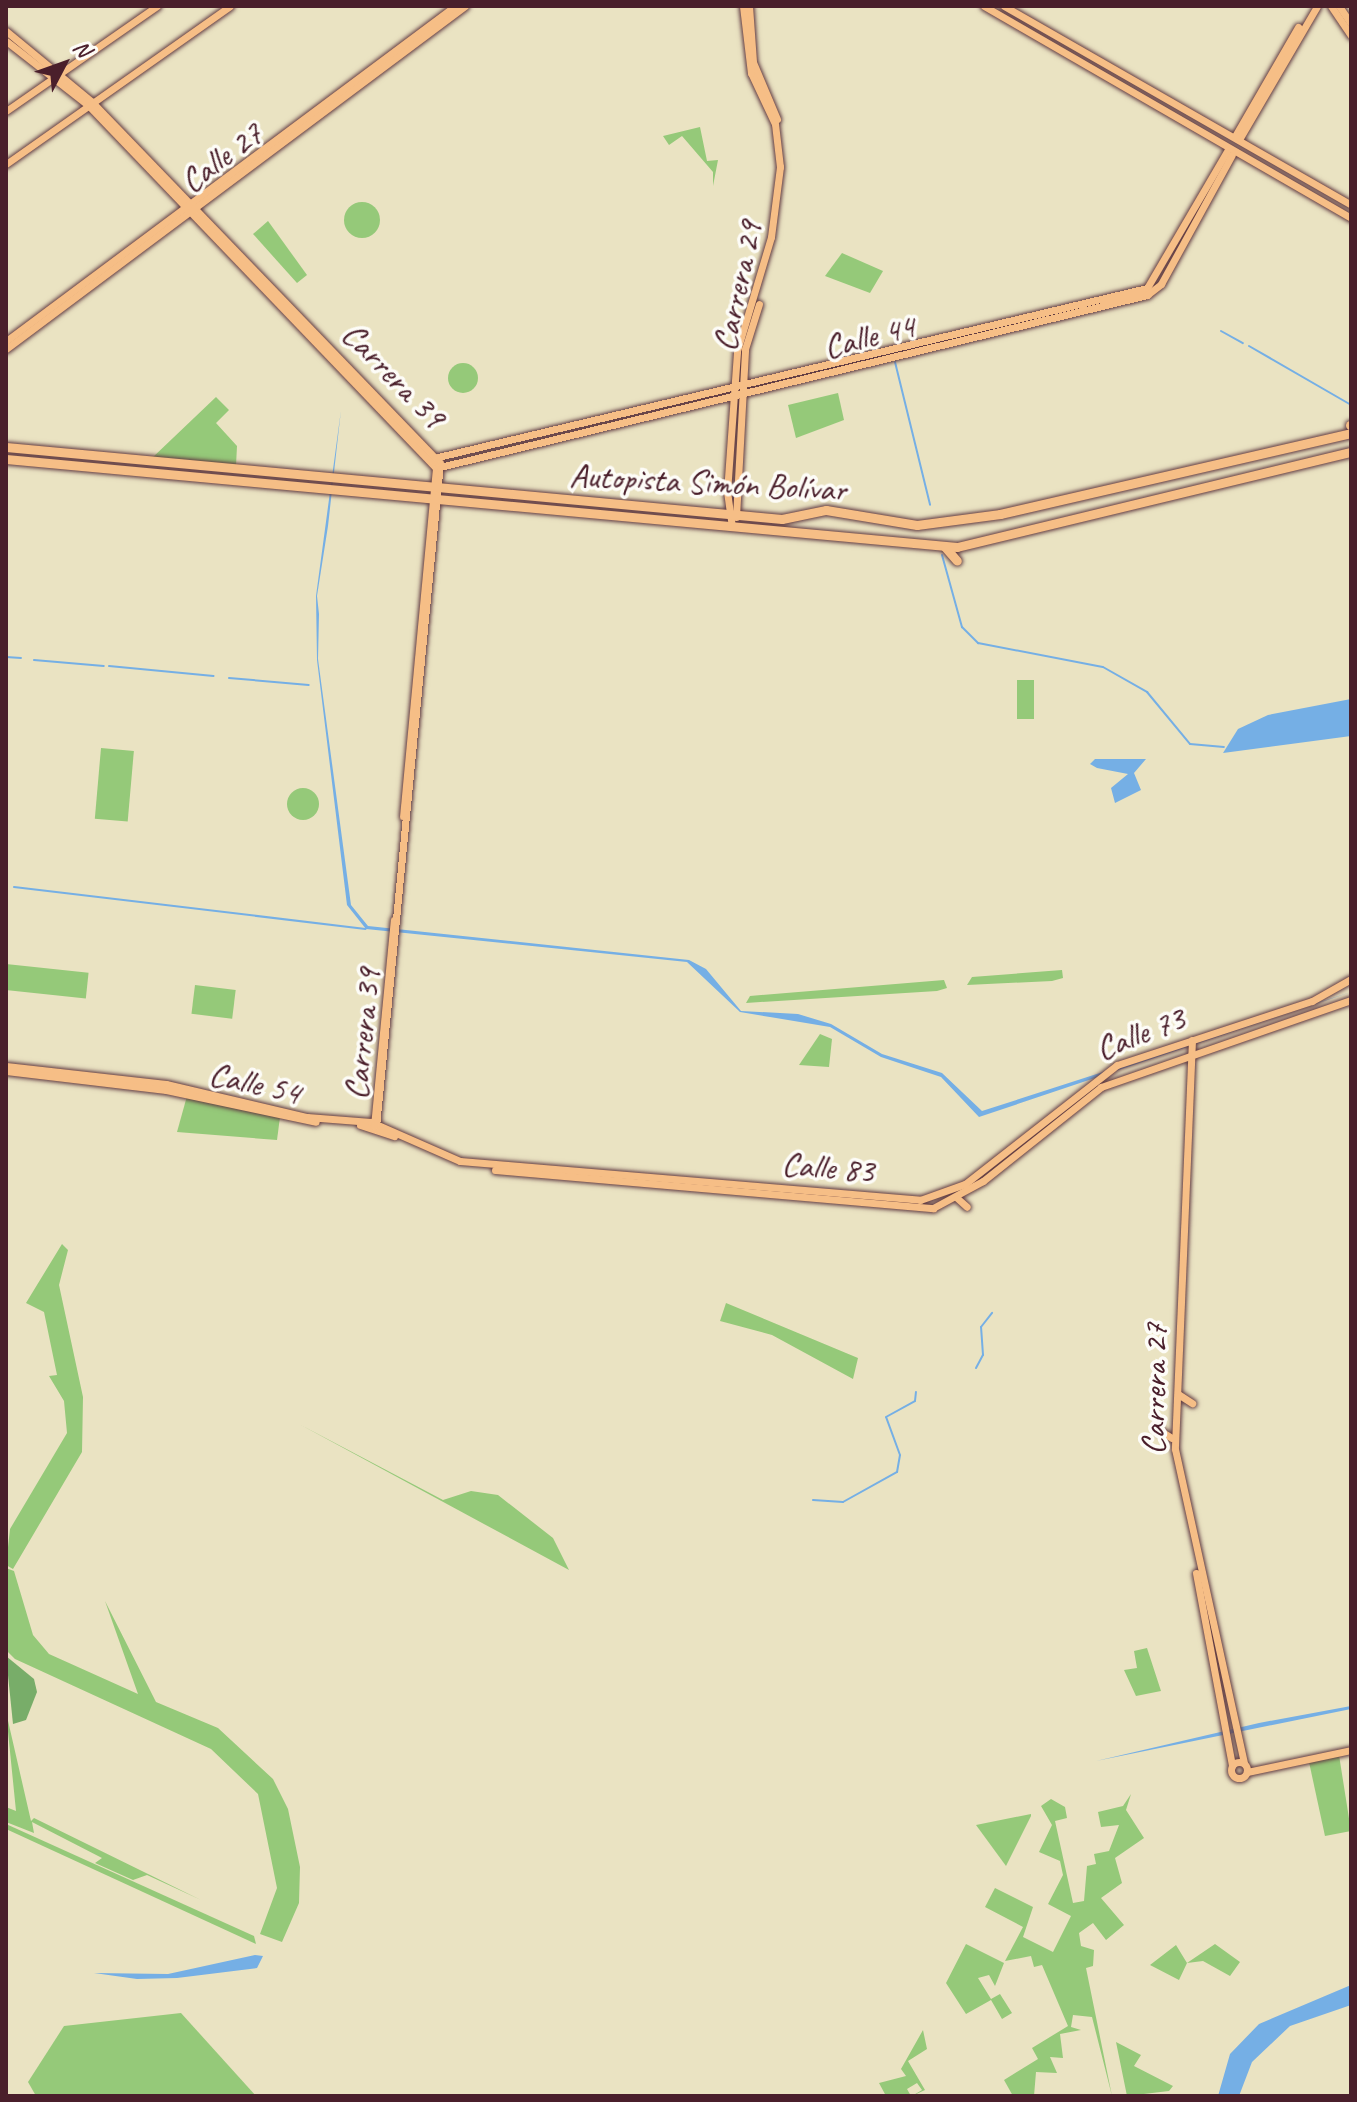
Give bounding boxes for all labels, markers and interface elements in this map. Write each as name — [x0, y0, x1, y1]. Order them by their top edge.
north arrow — [24, 24, 104, 104]
text: N — [67, 34, 97, 63]
street label: Calle 27 — [172, 113, 270, 201]
street label: Carrera 29 — [703, 217, 771, 355]
street label: Calle 44 — [819, 305, 919, 367]
street label: Carrera 39 — [334, 314, 454, 436]
street label: Autopista Simón Bolívar — [569, 454, 847, 510]
street label: Carrera 39 — [335, 967, 389, 1101]
street label: Calle 73 — [1090, 997, 1190, 1069]
street label: Calle 54 — [205, 1053, 305, 1113]
street label: Calle 83 — [780, 1143, 876, 1191]
street label: Carrera 27 — [1132, 1323, 1176, 1455]

